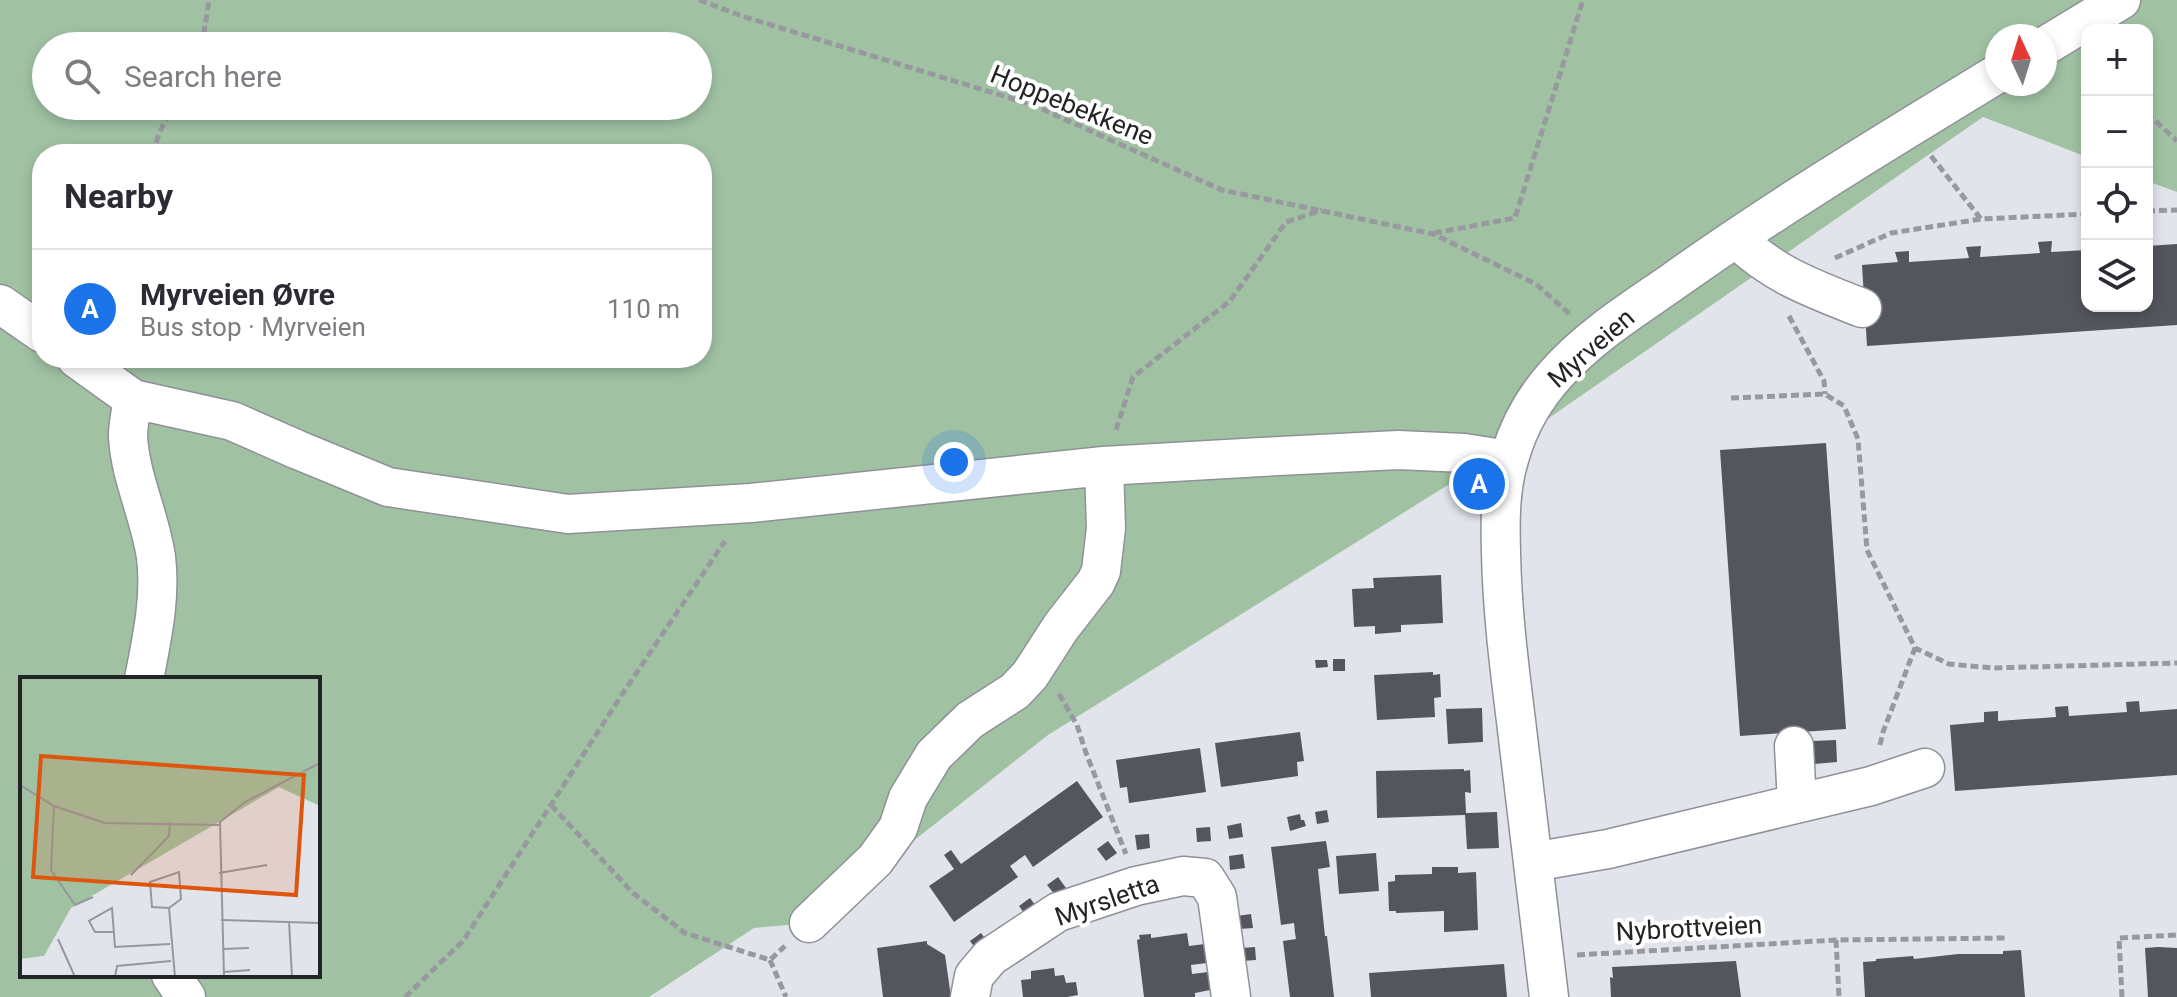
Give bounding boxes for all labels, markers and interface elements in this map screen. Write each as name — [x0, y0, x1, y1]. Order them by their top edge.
north arrow — [1985, 24, 2057, 96]
map controls — [2081, 24, 2153, 312]
button: + — [2081, 24, 2153, 96]
search box — [32, 32, 712, 120]
icon: search — [60, 54, 104, 98]
text: Search here — [124, 59, 282, 94]
street label: Hoppebekkene — [986, 59, 1158, 151]
button: − — [2081, 96, 2153, 168]
button: locate — [2081, 168, 2153, 240]
text: Nearby — [64, 176, 173, 216]
button: layers — [2081, 240, 2153, 312]
text: Myrveien Øvre — [140, 277, 335, 312]
text: A — [81, 294, 99, 324]
text: 110 m — [607, 294, 680, 324]
street label: Myrveien — [1542, 302, 1640, 394]
text: Bus stop · Myrveien — [140, 312, 366, 342]
your location — [934, 442, 974, 482]
pin: A — [1453, 454, 1505, 514]
inset map — [20, 677, 320, 977]
street label: Myrsletta — [1051, 868, 1163, 932]
street label: Nybrottveien — [1615, 909, 1763, 947]

